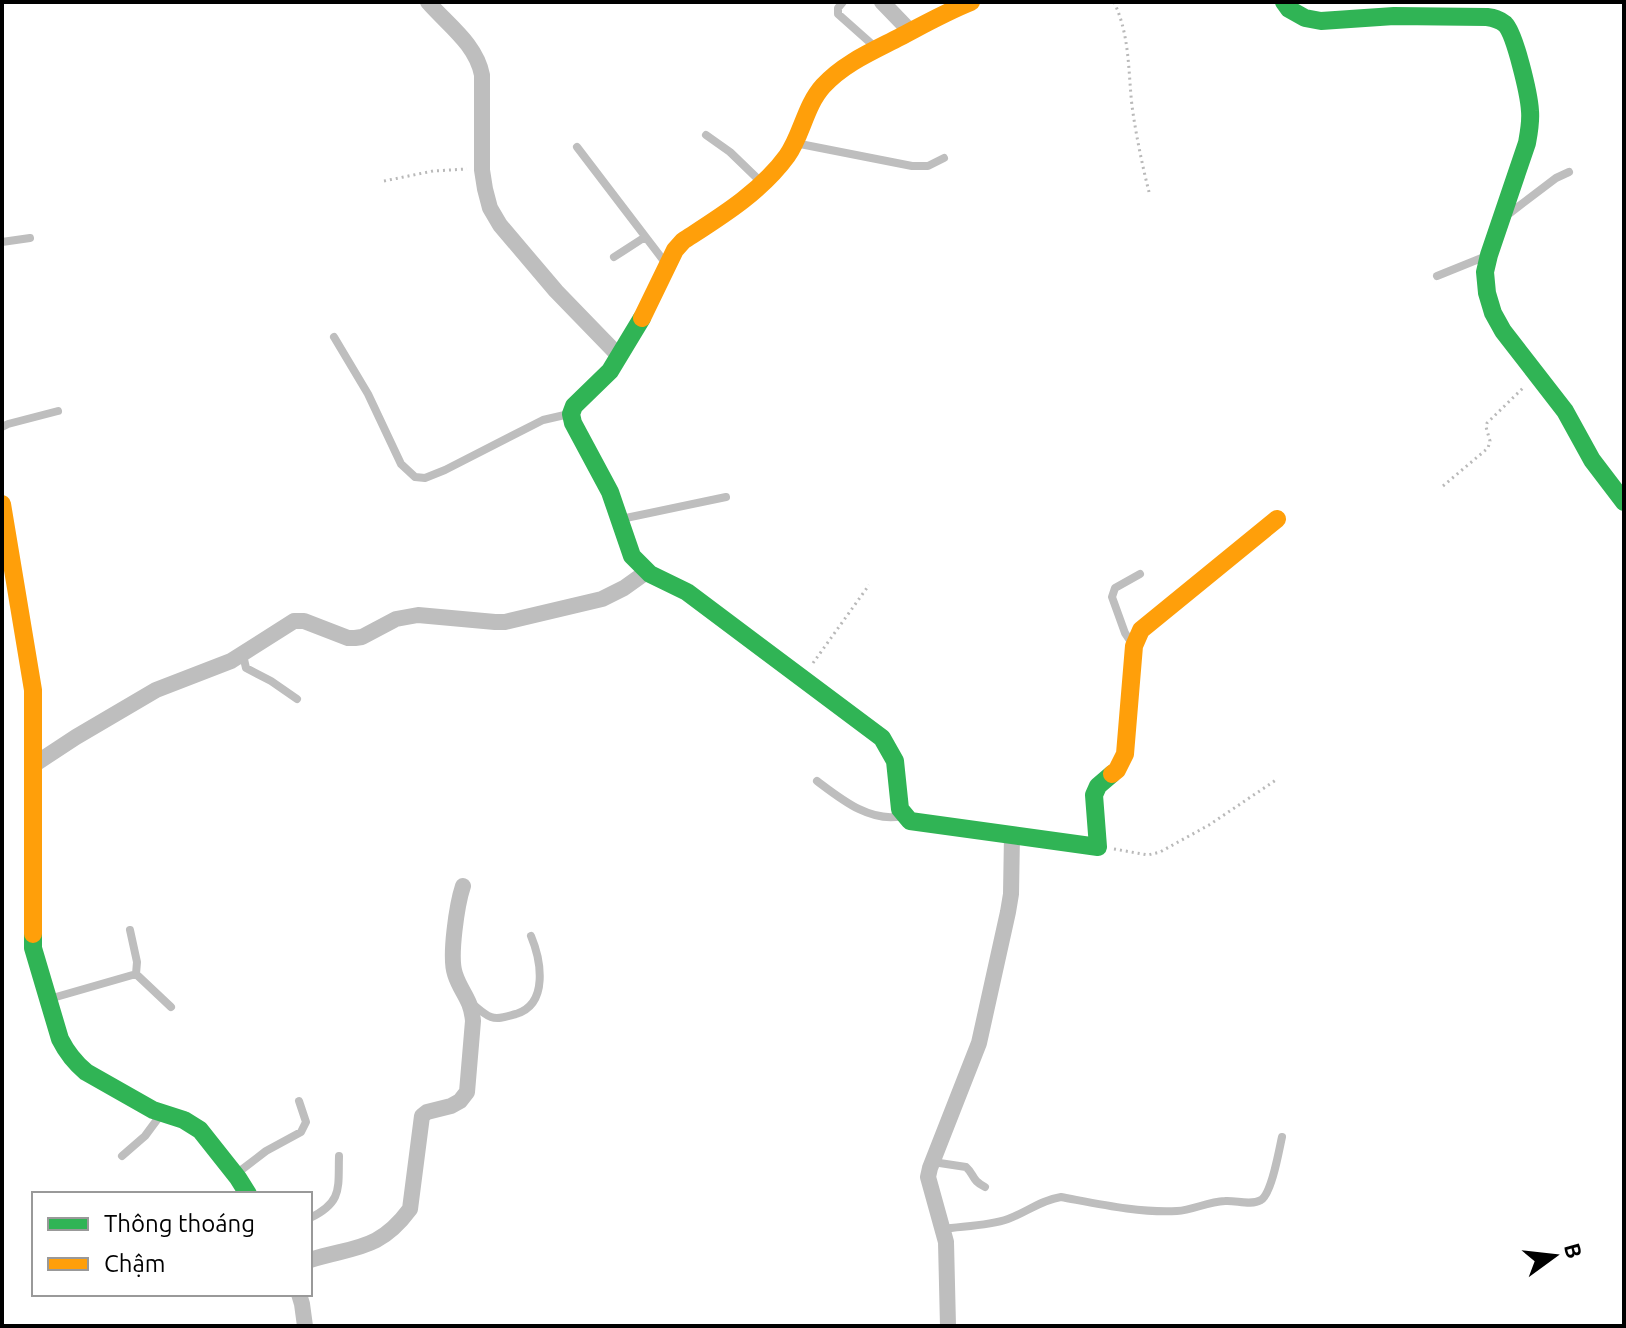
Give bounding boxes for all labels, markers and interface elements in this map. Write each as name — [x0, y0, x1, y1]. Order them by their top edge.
legend — [32, 1192, 312, 1296]
text: Thông thoáng — [104, 1210, 255, 1237]
north arrow — [1514, 1216, 1594, 1296]
text: B — [1560, 1240, 1588, 1261]
text: Chậm — [104, 1250, 165, 1277]

